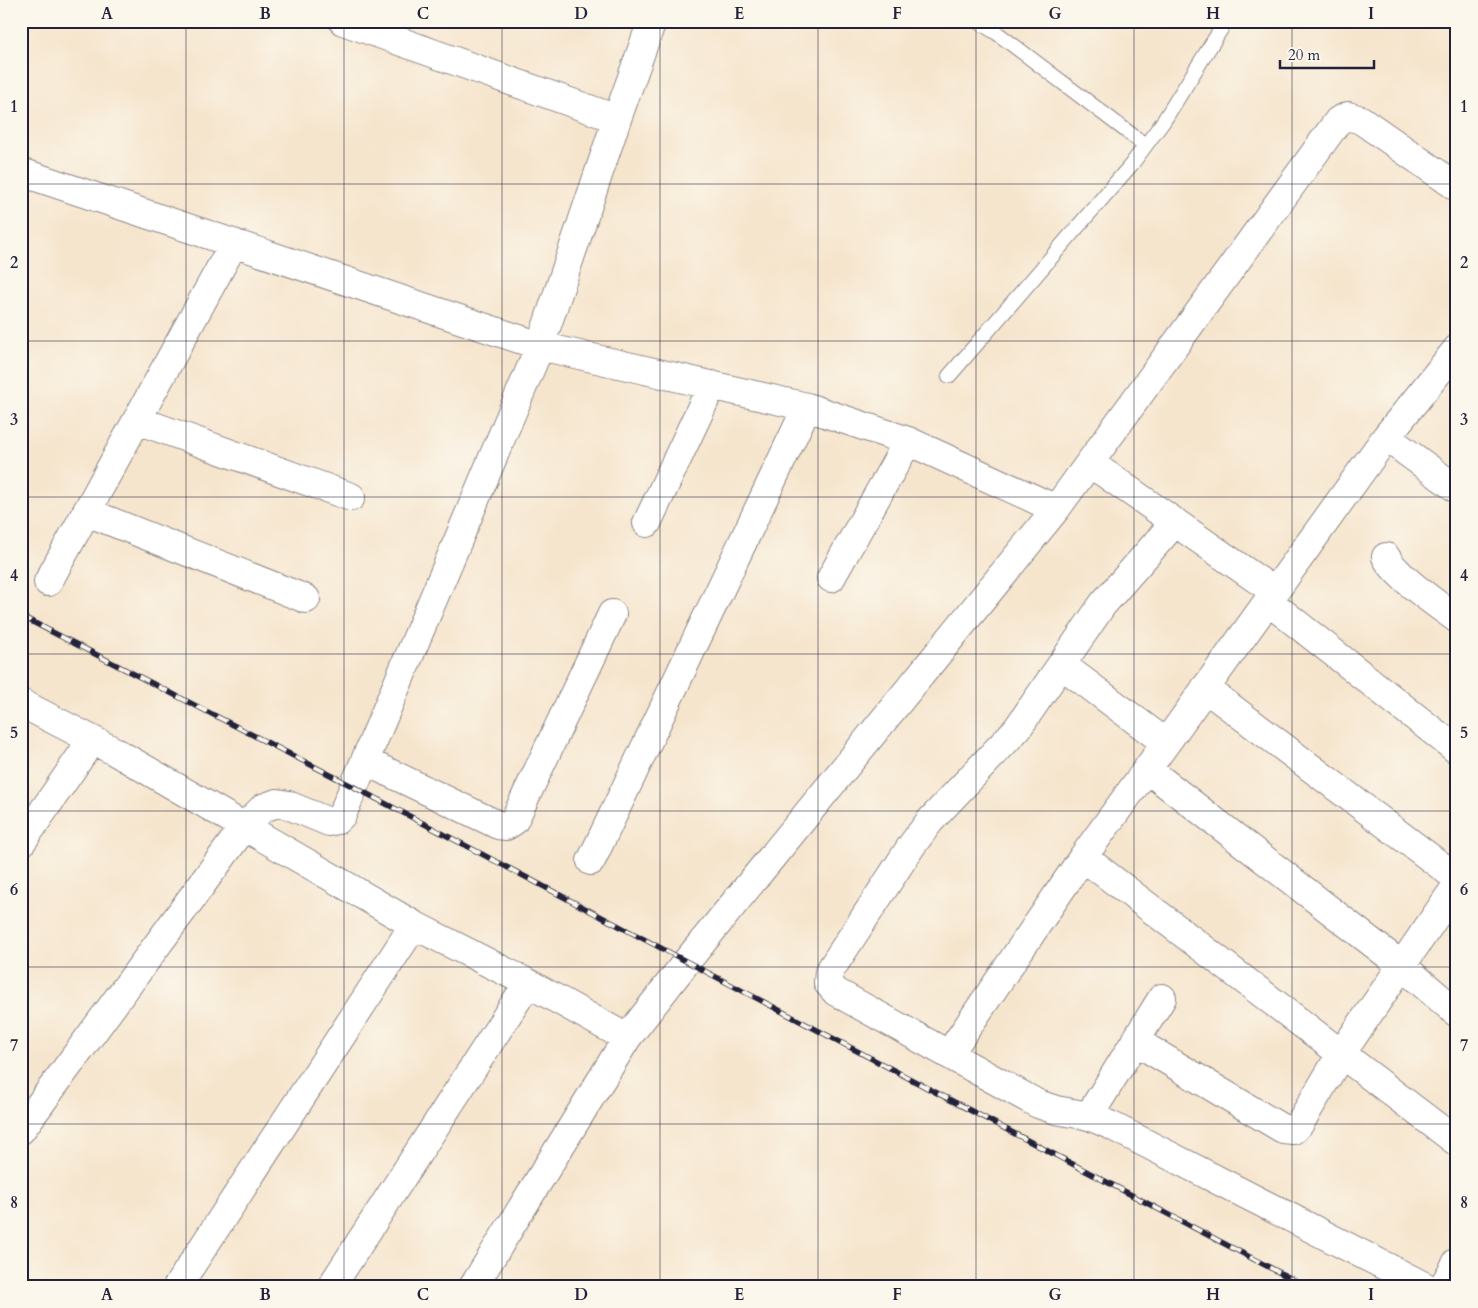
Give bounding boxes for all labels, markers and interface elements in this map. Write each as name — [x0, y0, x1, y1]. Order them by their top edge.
text: A — [101, 3, 113, 25]
text: B — [259, 3, 271, 25]
text: C — [417, 3, 429, 25]
text: D — [574, 3, 588, 25]
text: E — [734, 3, 744, 25]
text: F — [892, 3, 902, 25]
text: G — [1048, 3, 1062, 25]
text: H — [1206, 3, 1220, 25]
text: I — [1368, 3, 1374, 25]
scale bar — [1280, 38, 1374, 70]
text: 20 m — [1288, 45, 1320, 65]
text: 1 — [10, 96, 18, 118]
text: 1 — [1460, 96, 1468, 118]
text: 2 — [10, 252, 18, 274]
text: 2 — [1460, 252, 1468, 274]
text: 3 — [10, 409, 18, 431]
text: 3 — [1460, 409, 1468, 431]
text: 4 — [10, 565, 18, 587]
text: 4 — [1460, 565, 1468, 587]
text: 5 — [10, 722, 18, 744]
text: 5 — [1460, 722, 1468, 744]
text: 6 — [10, 879, 18, 901]
text: 6 — [1460, 879, 1468, 901]
text: 7 — [10, 1035, 18, 1057]
text: 7 — [1460, 1035, 1468, 1057]
text: 8 — [10, 1192, 18, 1214]
text: 8 — [1460, 1192, 1468, 1214]
text: A — [101, 1284, 113, 1306]
text: B — [259, 1284, 271, 1306]
text: C — [417, 1284, 429, 1306]
text: D — [574, 1284, 588, 1306]
text: E — [734, 1284, 744, 1306]
text: F — [892, 1284, 902, 1306]
text: G — [1048, 1284, 1062, 1306]
text: H — [1206, 1284, 1220, 1306]
text: I — [1368, 1284, 1374, 1306]

